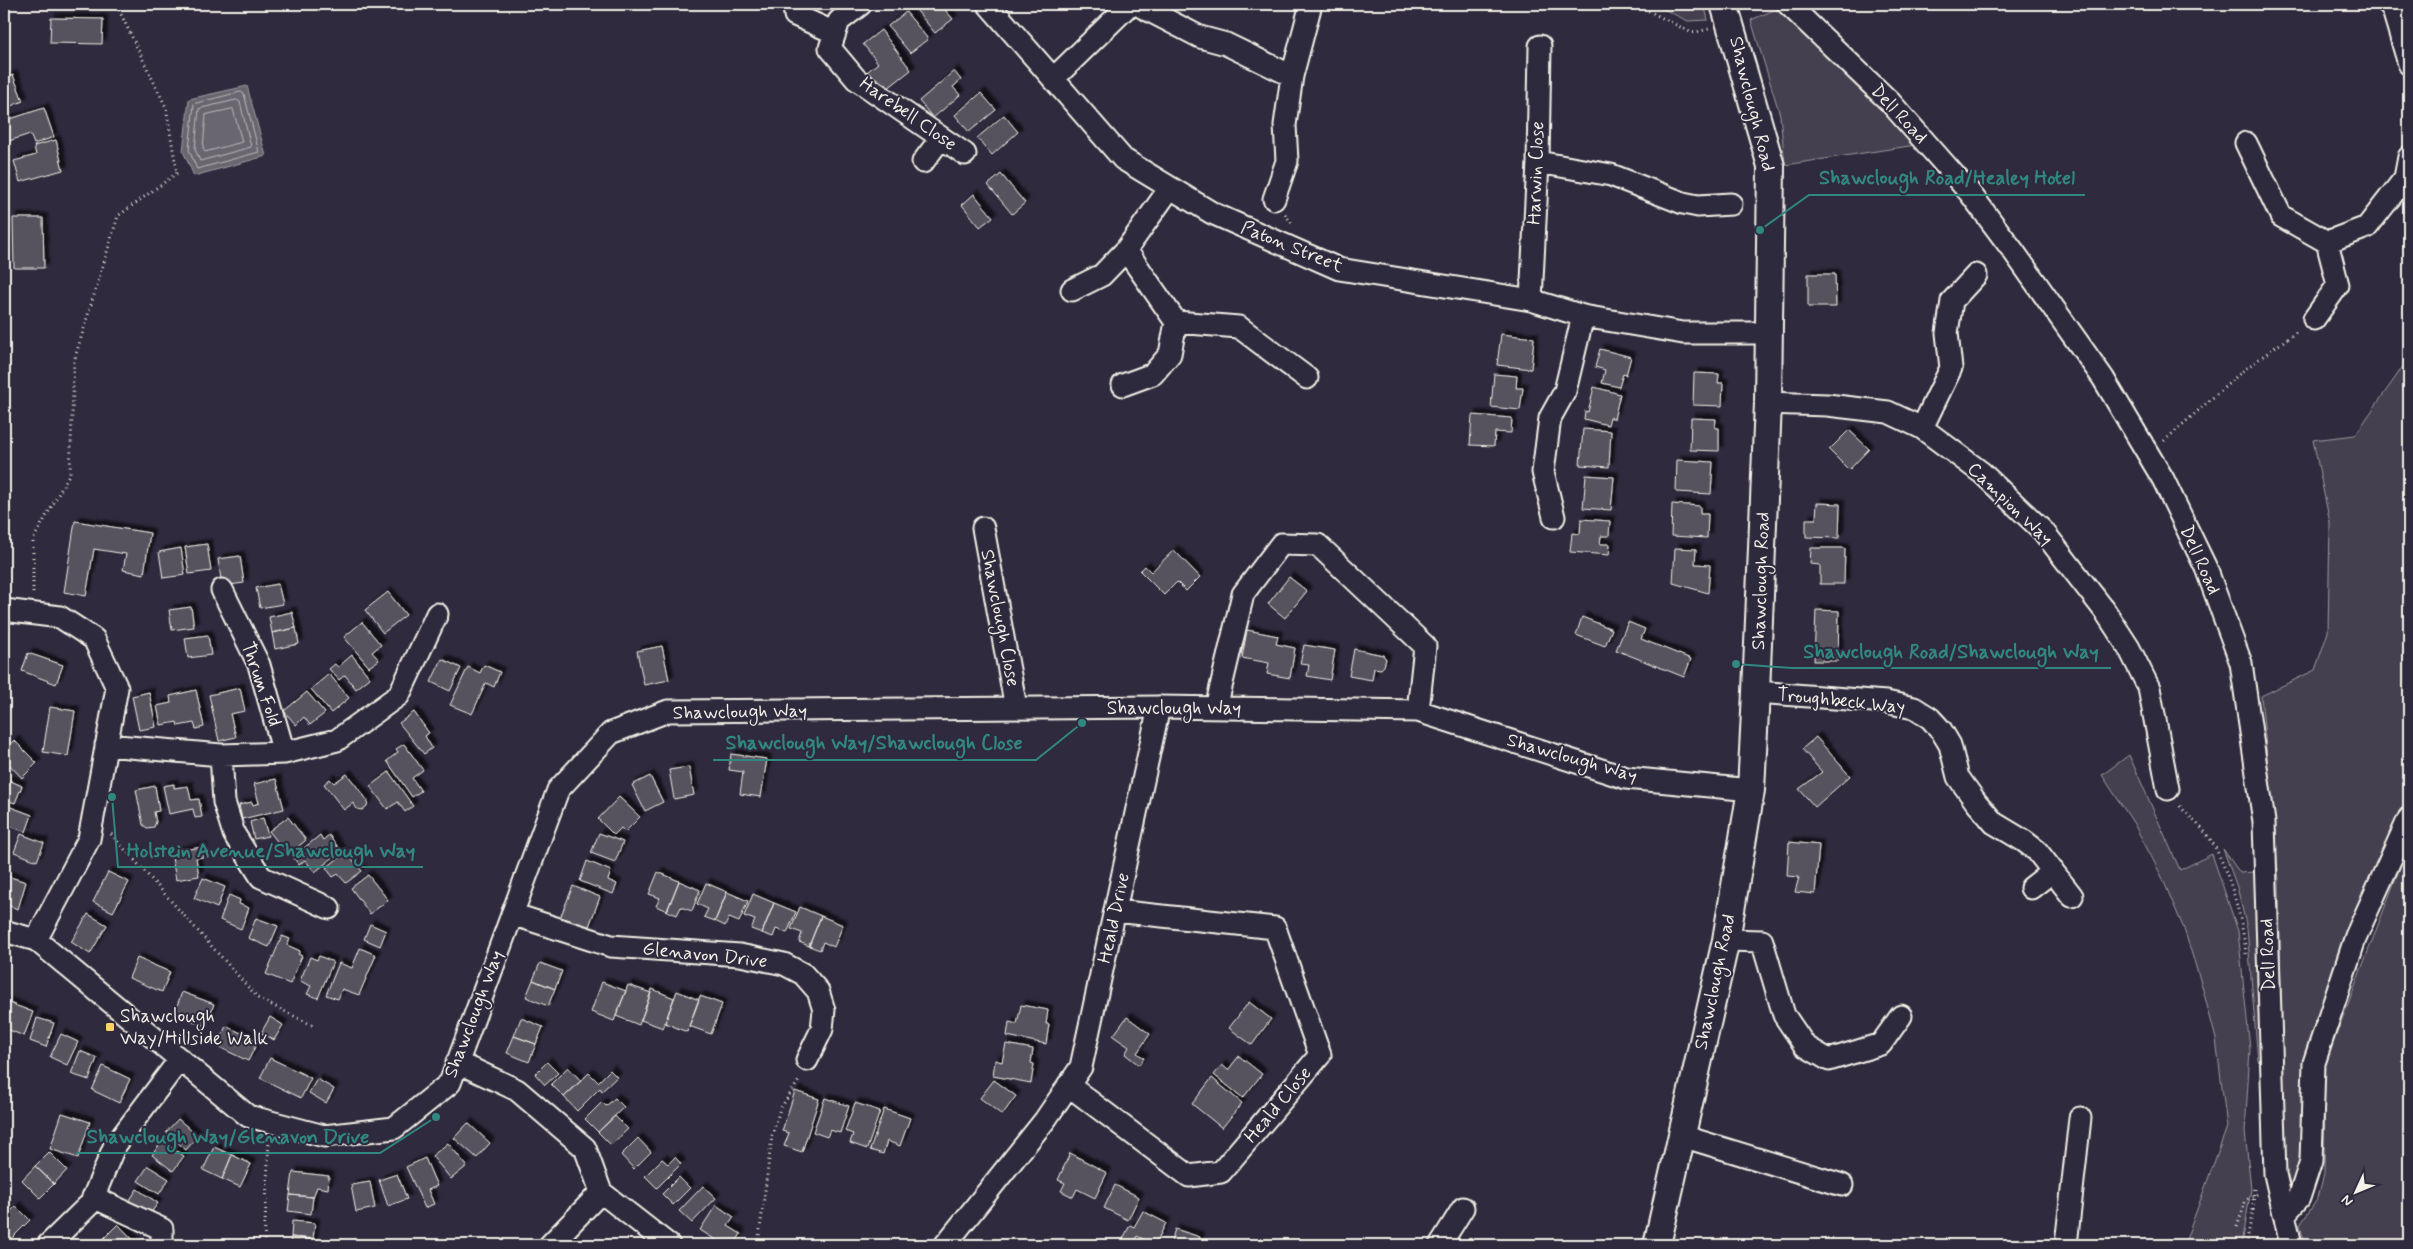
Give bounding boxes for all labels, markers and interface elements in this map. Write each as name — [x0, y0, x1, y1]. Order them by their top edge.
street label: Shawclough Road — [1721, 34, 1781, 175]
street label: Harebell Close — [854, 71, 962, 157]
street label: Dell Road — [1865, 79, 1933, 149]
street label: Harwin Close — [1522, 121, 1550, 225]
callout: Shawclough Road/Healey Hotel — [1809, 160, 2085, 195]
text: Shawclough Road/Healey Hotel — [1819, 165, 2075, 194]
street label: Paton Street — [1237, 215, 1347, 279]
street label: Campion Way — [1962, 457, 2058, 551]
street label: Shawclough Road — [1746, 512, 1778, 651]
street label: Dell Road — [2174, 522, 2226, 598]
street label: Shawclough Close — [972, 547, 1026, 689]
callout: Shawclough Road/Shawclough Way — [1792, 633, 2111, 668]
street label: Thrum Fold — [235, 638, 287, 730]
text: Shawclough Road/Shawclough Way — [1803, 639, 2099, 668]
street label: Troughbeck Way — [1776, 682, 1906, 721]
street label: Shawclough Way — [1107, 696, 1241, 723]
street label: Shawclough Way — [673, 698, 807, 728]
callout: Shawclough Way/Shawclough Close — [713, 725, 1036, 760]
street label: Shawclough Way — [1503, 727, 1640, 790]
text: Shawclough Way/Shawclough Close — [726, 730, 1022, 759]
callout: Holstein Avenue/Shawclough Way — [118, 832, 423, 867]
text: Holstein Avenue/Shawclough Way — [127, 838, 415, 867]
street label: Heald Drive — [1092, 870, 1136, 966]
street label: Shawclough Road — [1688, 912, 1744, 1053]
street label: Dell Road — [2254, 918, 2282, 992]
street label: Glenavon Drive — [641, 936, 769, 974]
street label: Shawclough Way — [438, 947, 512, 1082]
place label: Shawclough Way/Hillside Walk — [120, 1004, 268, 1051]
marker: Shawclough Way/Hillside Walk — [104, 1021, 116, 1033]
street label: Heald Close — [1239, 1061, 1317, 1149]
callout: Shawclough Way/Glenavon Drive — [76, 1118, 380, 1153]
text: Shawclough Way/Glenavon Drive — [87, 1124, 369, 1153]
north arrow — [2330, 1166, 2380, 1216]
text: N — [2338, 1191, 2357, 1210]

